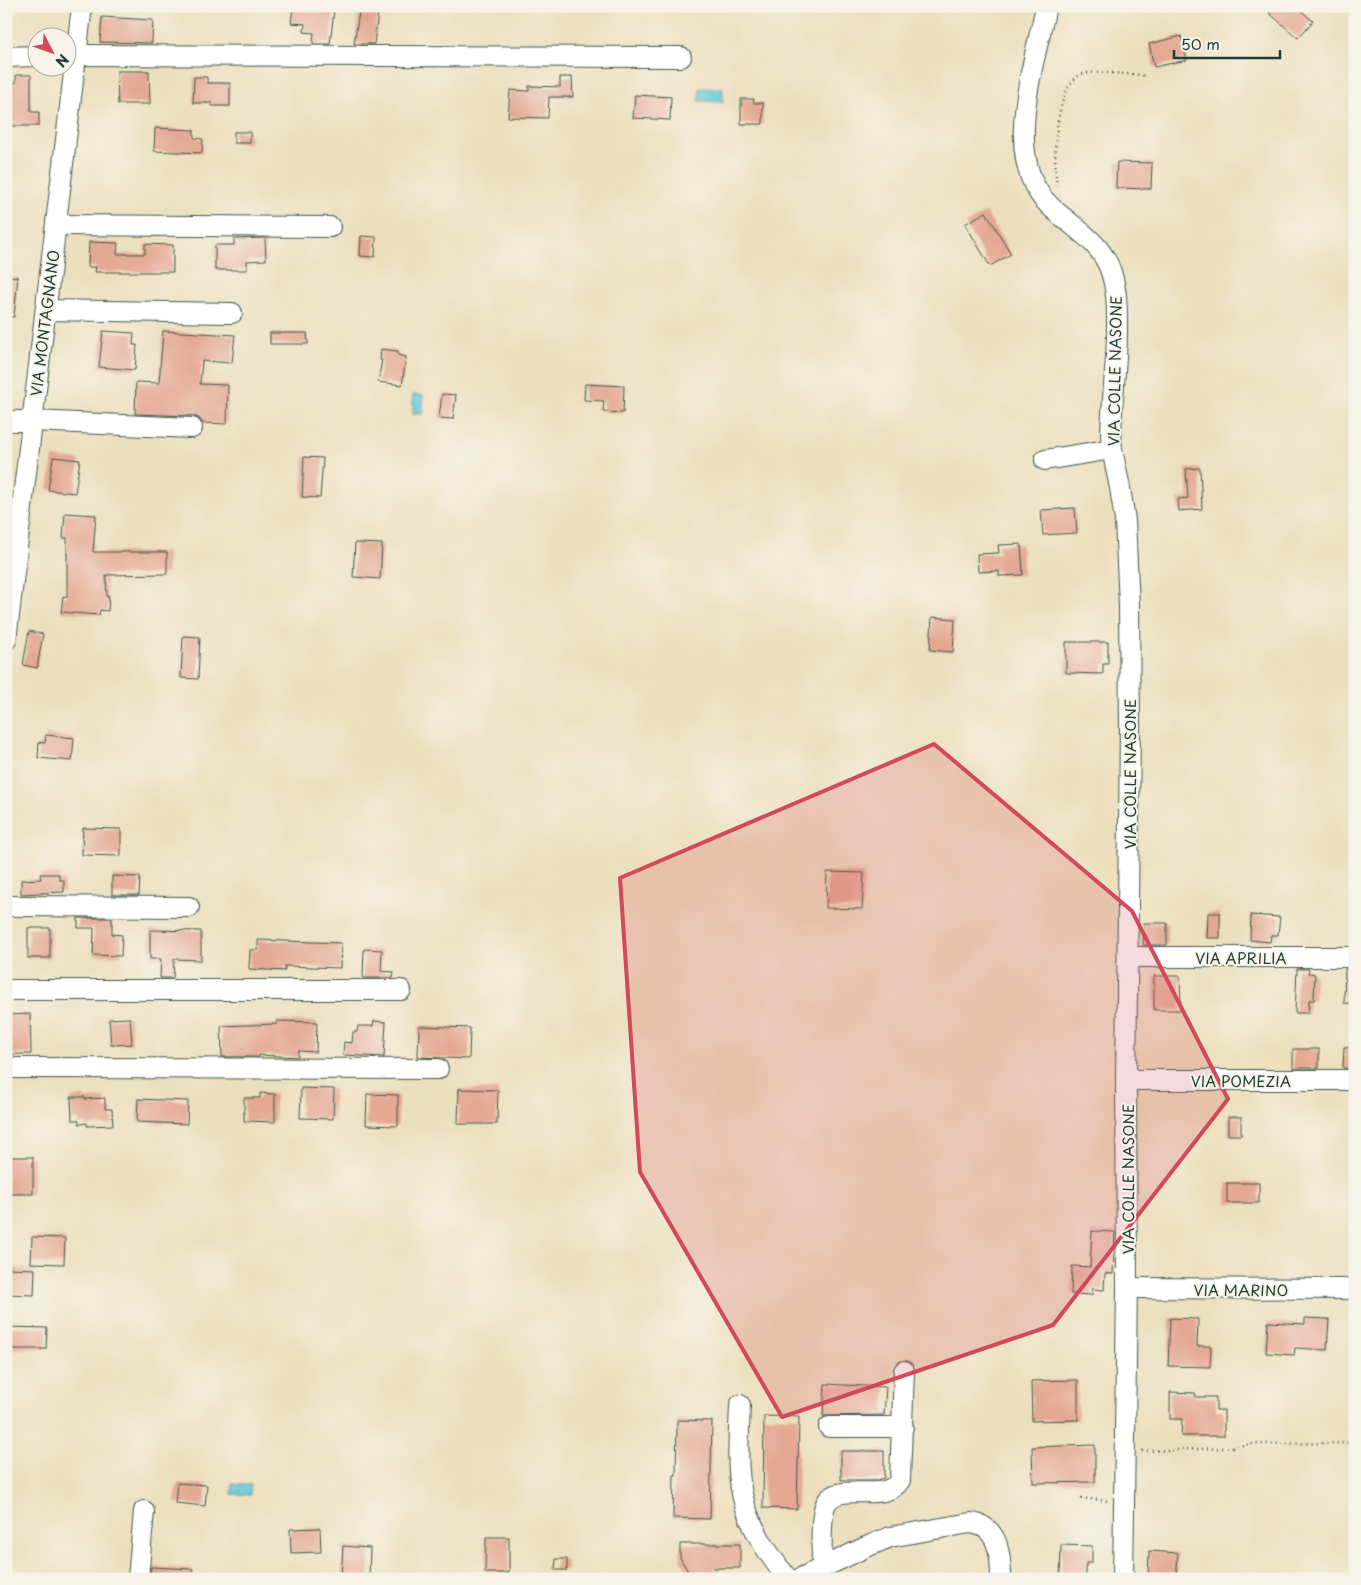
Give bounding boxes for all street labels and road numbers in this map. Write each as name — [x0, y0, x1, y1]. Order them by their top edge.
street label: VIA MONTAGNANO — [24, 249, 64, 397]
street label: VIA COLLE NASONE — [1101, 296, 1127, 446]
street label: VIA COLLE NASONE — [1118, 699, 1141, 849]
street label: VIA APRILIA — [1195, 946, 1287, 969]
street label: VIA POMEZIA — [1191, 1069, 1291, 1092]
street label: VIA COLLE NASONE — [1116, 1104, 1139, 1254]
street label: VIA MARINO — [1194, 1278, 1288, 1301]

